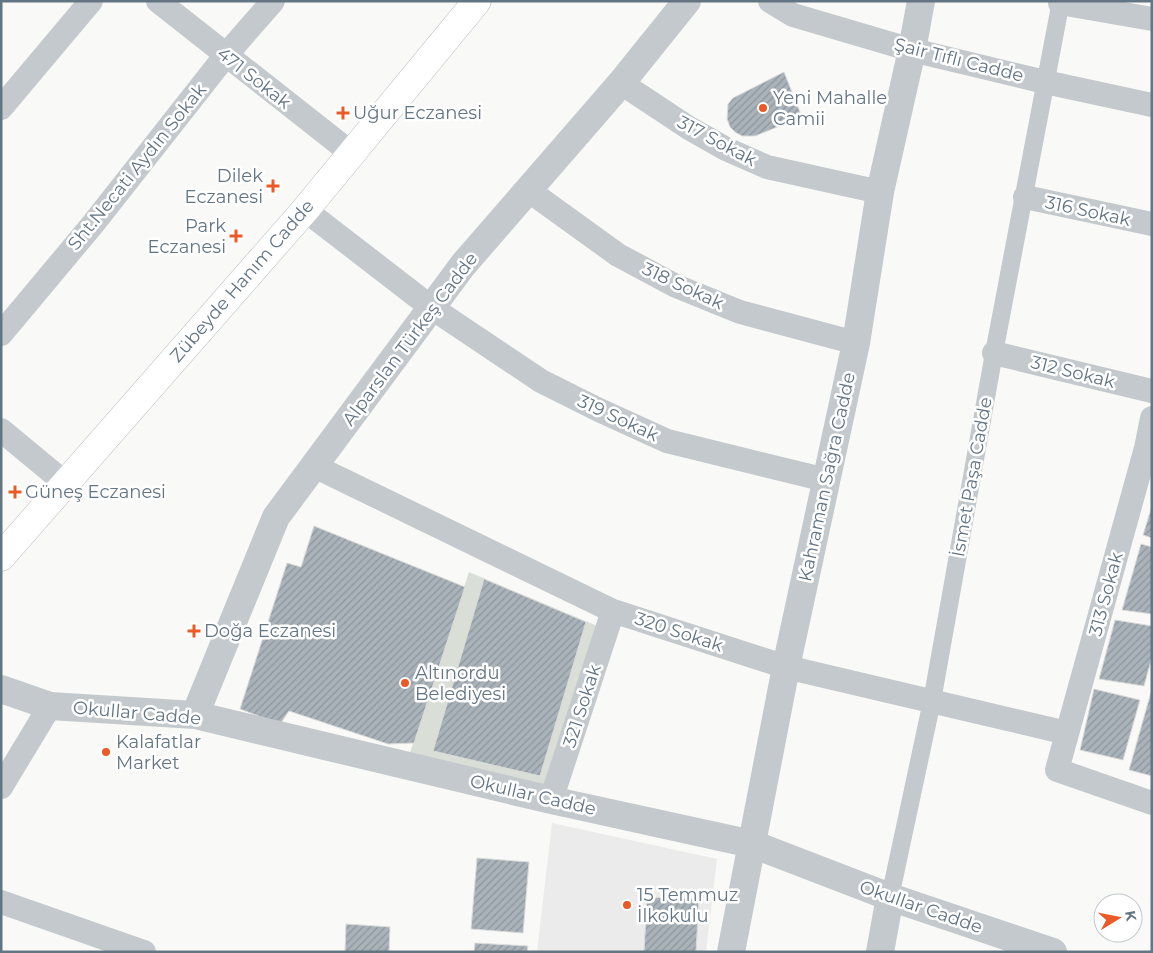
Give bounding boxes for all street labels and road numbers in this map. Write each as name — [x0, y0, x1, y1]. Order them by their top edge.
street label: Şair Tıflı Cadde — [892, 33, 1026, 87]
street label: 471 Sokak — [213, 42, 295, 114]
street label: Sht.Necati Aydın Sokak — [63, 79, 211, 255]
street label: 317 Sokak — [674, 111, 760, 171]
street label: 316 Sokak — [1043, 191, 1133, 231]
street label: Zübeyde Hanım Cadde — [165, 195, 319, 367]
street label: Alparslan Türkeş Cadde — [338, 248, 482, 430]
street label: 318 Sokak — [639, 258, 727, 314]
street label: 312 Sokak — [1029, 351, 1118, 393]
street label: Kahraman Sağra Cadde — [794, 370, 860, 584]
street label: 319 Sokak — [574, 390, 662, 446]
street label: İsmet Paşa Cadde — [947, 395, 997, 559]
street label: 313 Sokak — [1084, 549, 1128, 638]
street label: 320 Sokak — [632, 607, 726, 657]
street label: 321 Sokak — [558, 662, 606, 750]
street label: Okullar Cadde — [72, 696, 202, 730]
street label: Okullar Cadde — [468, 770, 598, 820]
street label: Okullar Cadde — [857, 876, 985, 938]

